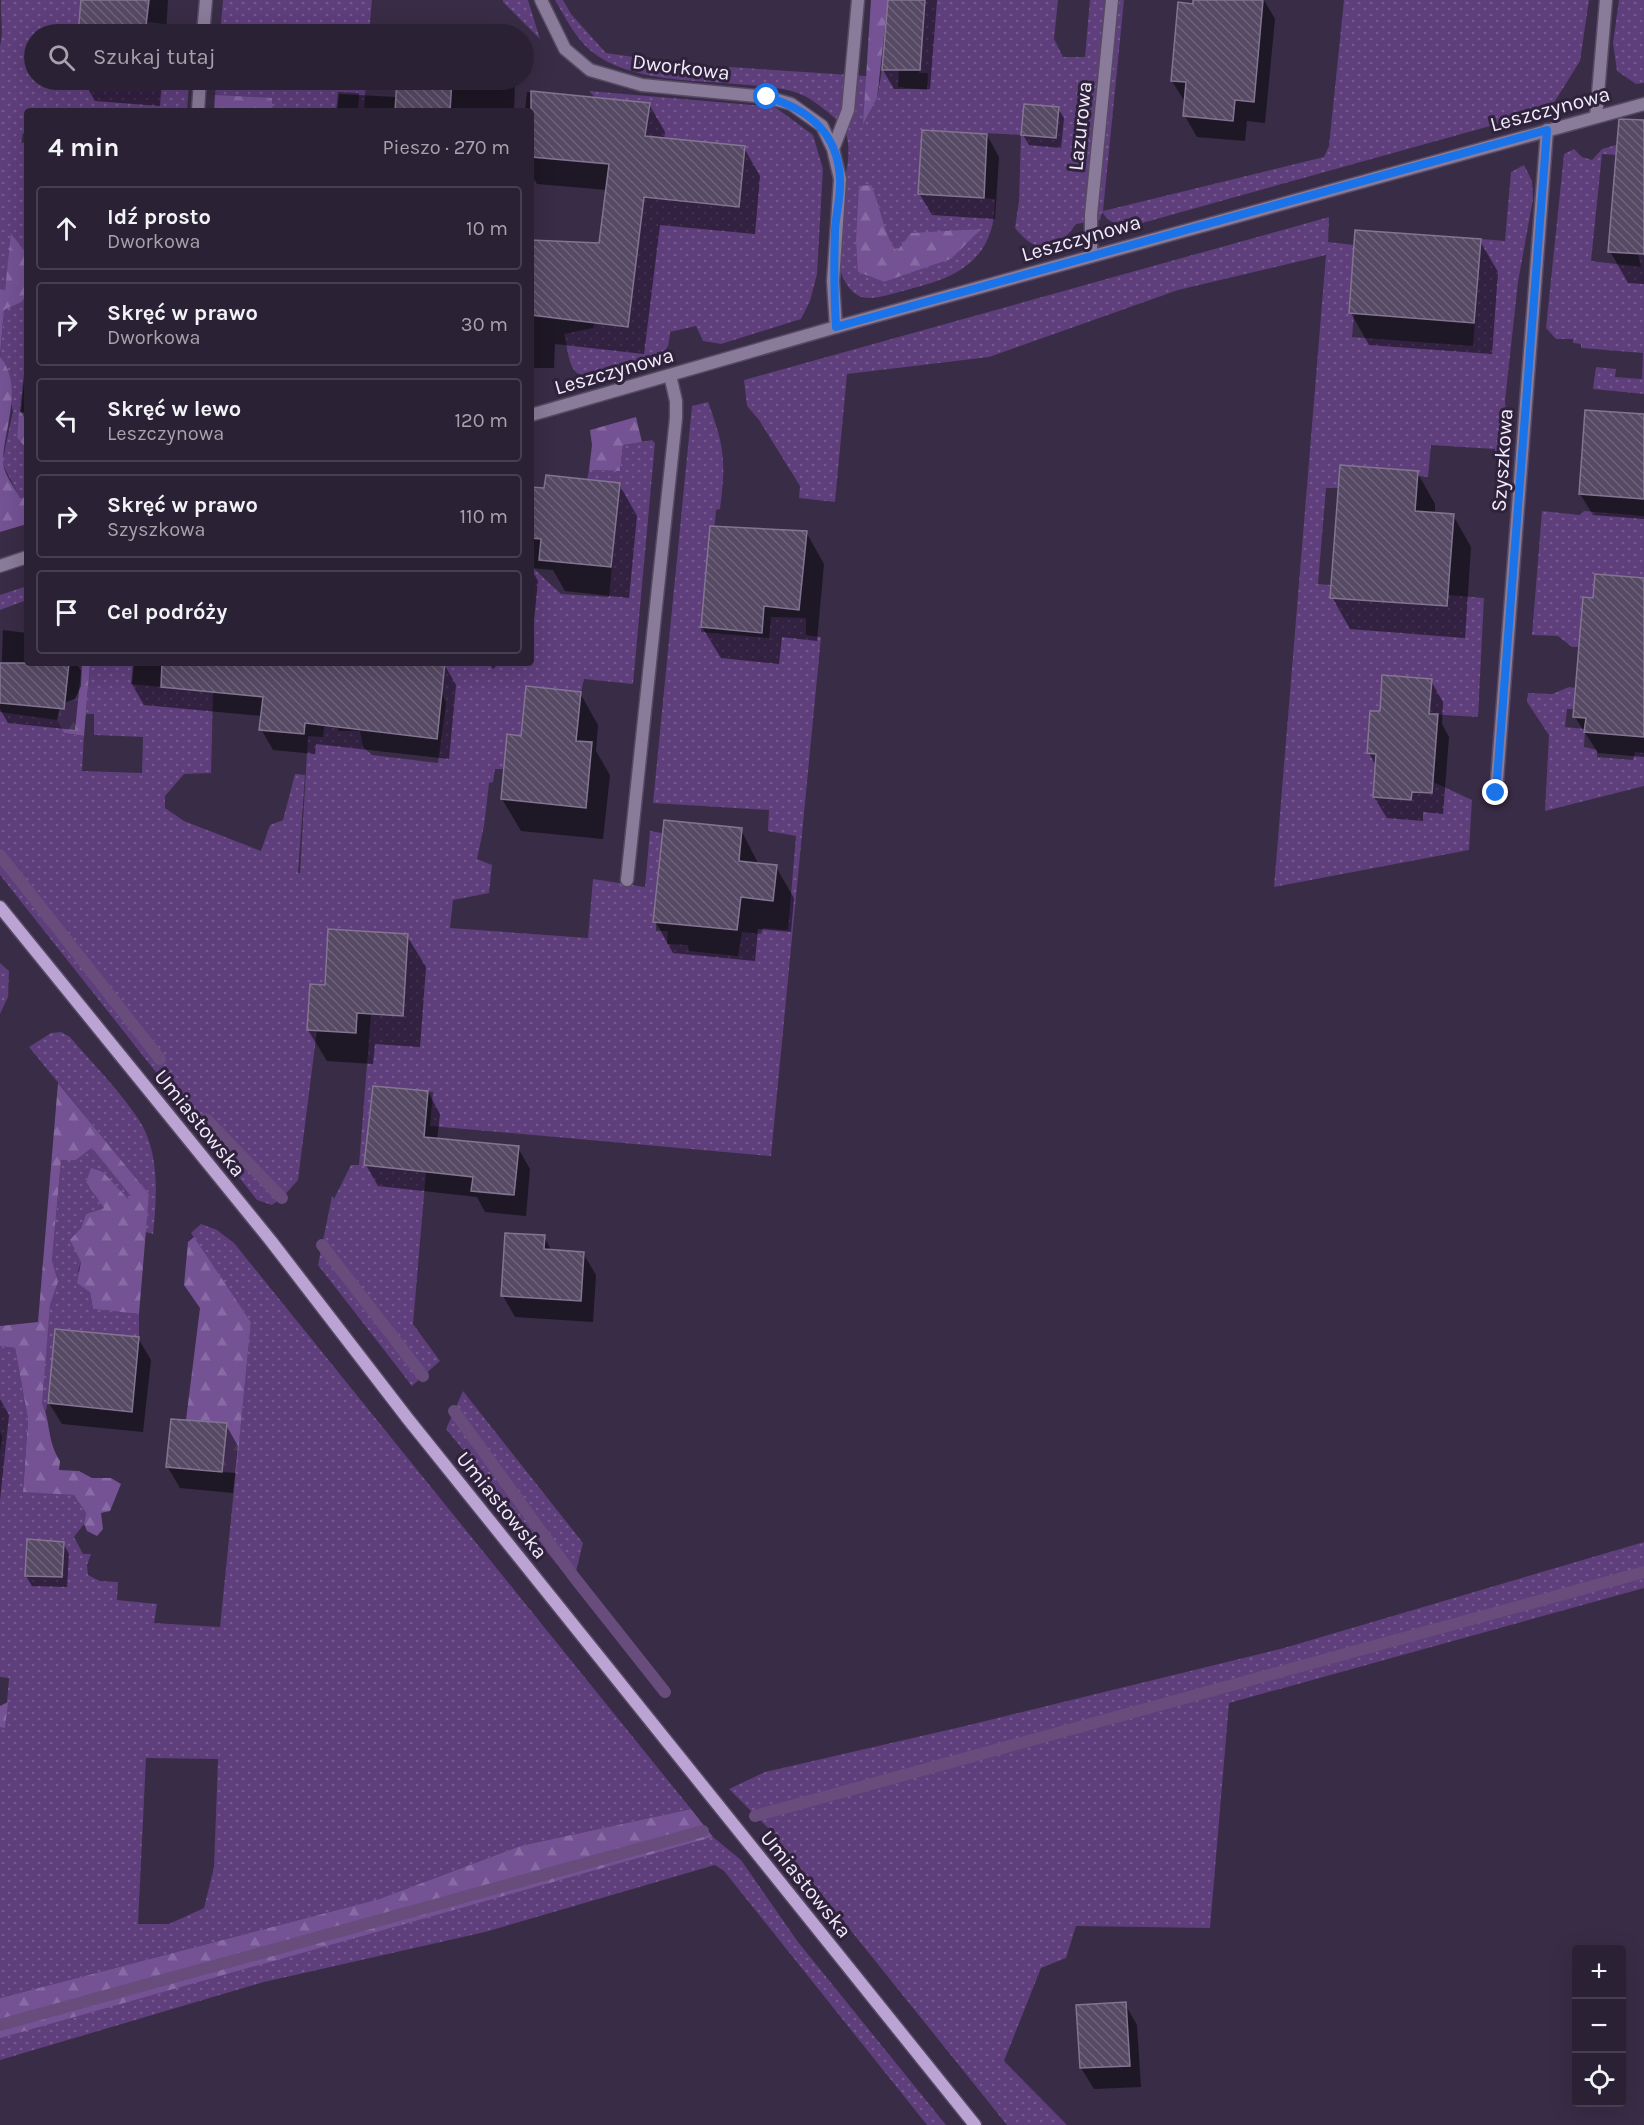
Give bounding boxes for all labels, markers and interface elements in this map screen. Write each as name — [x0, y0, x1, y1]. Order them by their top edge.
search box — [24, 24, 534, 90]
icon: search — [45, 41, 78, 74]
text: Szukaj tutaj — [93, 44, 216, 70]
street label: Dworkowa — [631, 49, 731, 85]
street label: Lazurowa — [1063, 80, 1097, 172]
street label: Leszczynowa — [1487, 81, 1613, 137]
route start — [753, 83, 779, 109]
text: 4 min — [48, 132, 119, 163]
text: Pieszo · 270 m — [382, 136, 510, 159]
text: Idź prosto — [107, 204, 211, 230]
street label: Leszczynowa — [1019, 209, 1143, 267]
icon: ahead — [50, 212, 83, 245]
text: 10 m — [466, 217, 508, 240]
text: Dworkowa — [107, 230, 201, 253]
text: Skręć w prawo — [107, 300, 258, 326]
icon: right — [50, 308, 83, 341]
text: 30 m — [461, 313, 508, 336]
text: Dworkowa — [107, 326, 201, 349]
street label: Leszczynowa — [552, 342, 676, 400]
text: Skręć w lewo — [107, 396, 241, 422]
icon: left — [50, 404, 83, 437]
street label: Szyszkowa — [1486, 408, 1518, 512]
text: 120 m — [454, 409, 508, 432]
text: Leszczynowa — [107, 422, 224, 445]
text: Skręć w prawo — [107, 492, 258, 518]
icon: right — [50, 500, 83, 533]
text: 110 m — [459, 505, 508, 528]
text: Szyszkowa — [107, 518, 206, 541]
icon: arrive — [50, 596, 83, 629]
text: Cel podróży — [107, 599, 227, 625]
route end — [1482, 779, 1508, 805]
street label: Umiastowska — [149, 1064, 251, 1182]
street label: Umiastowska — [451, 1446, 553, 1564]
street label: Umiastowska — [755, 1825, 857, 1943]
map controls — [1572, 1945, 1626, 2107]
button: + — [1572, 1945, 1626, 1999]
button: − — [1572, 1999, 1626, 2053]
button: locate — [1572, 2053, 1626, 2107]

